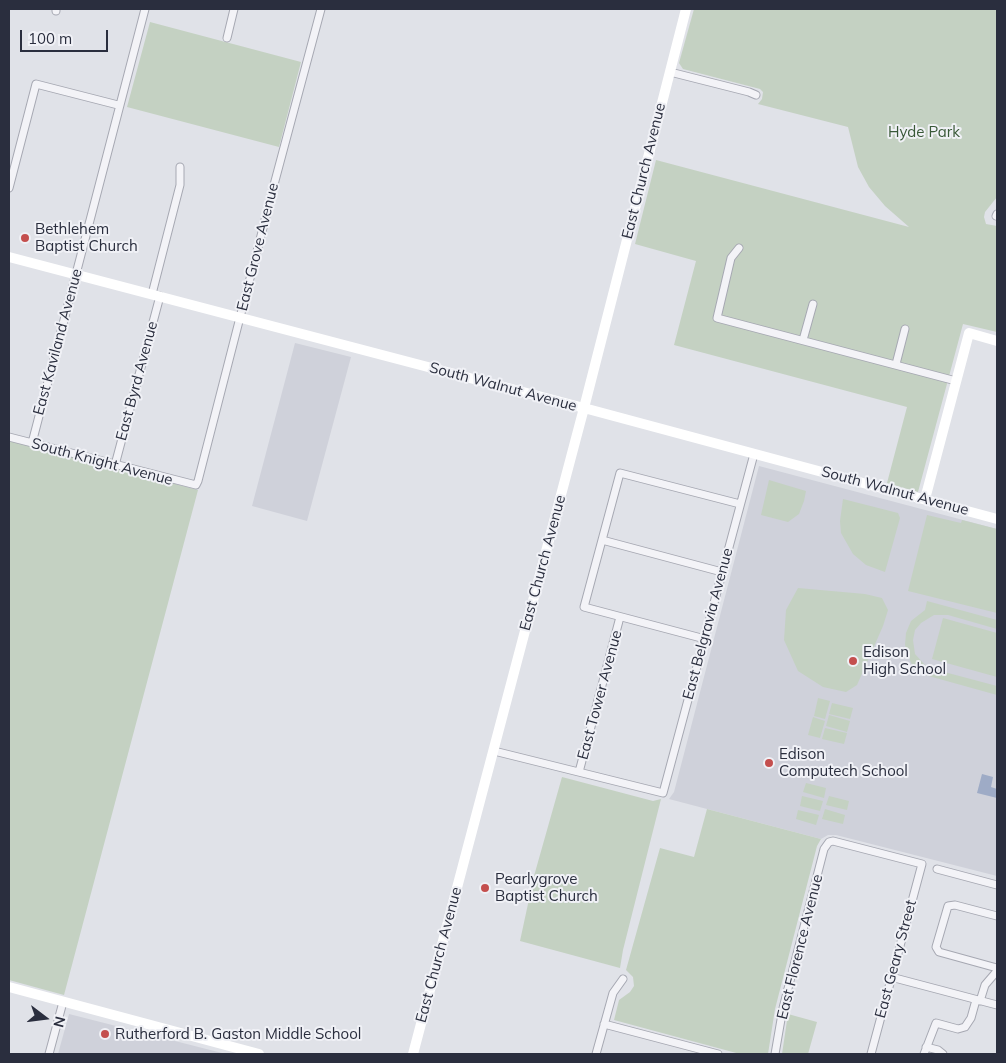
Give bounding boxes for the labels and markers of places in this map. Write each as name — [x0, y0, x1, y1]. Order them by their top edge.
place label: Bethlehem Baptist Church — [35, 220, 138, 255]
marker: Bethlehem Baptist Church — [19, 232, 31, 244]
place label: Edison High School — [863, 643, 946, 678]
marker: Edison High School — [847, 655, 859, 667]
place label: Edison Computech School — [779, 745, 908, 780]
marker: Edison Computech School — [763, 757, 775, 769]
place label: Pearlygrove Baptist Church — [495, 870, 598, 905]
marker: Pearlygrove Baptist Church — [479, 882, 491, 894]
place label: Rutherford B. Gaston Middle School — [115, 1025, 361, 1043]
marker: Rutherford B. Gaston Middle School — [99, 1028, 111, 1040]

